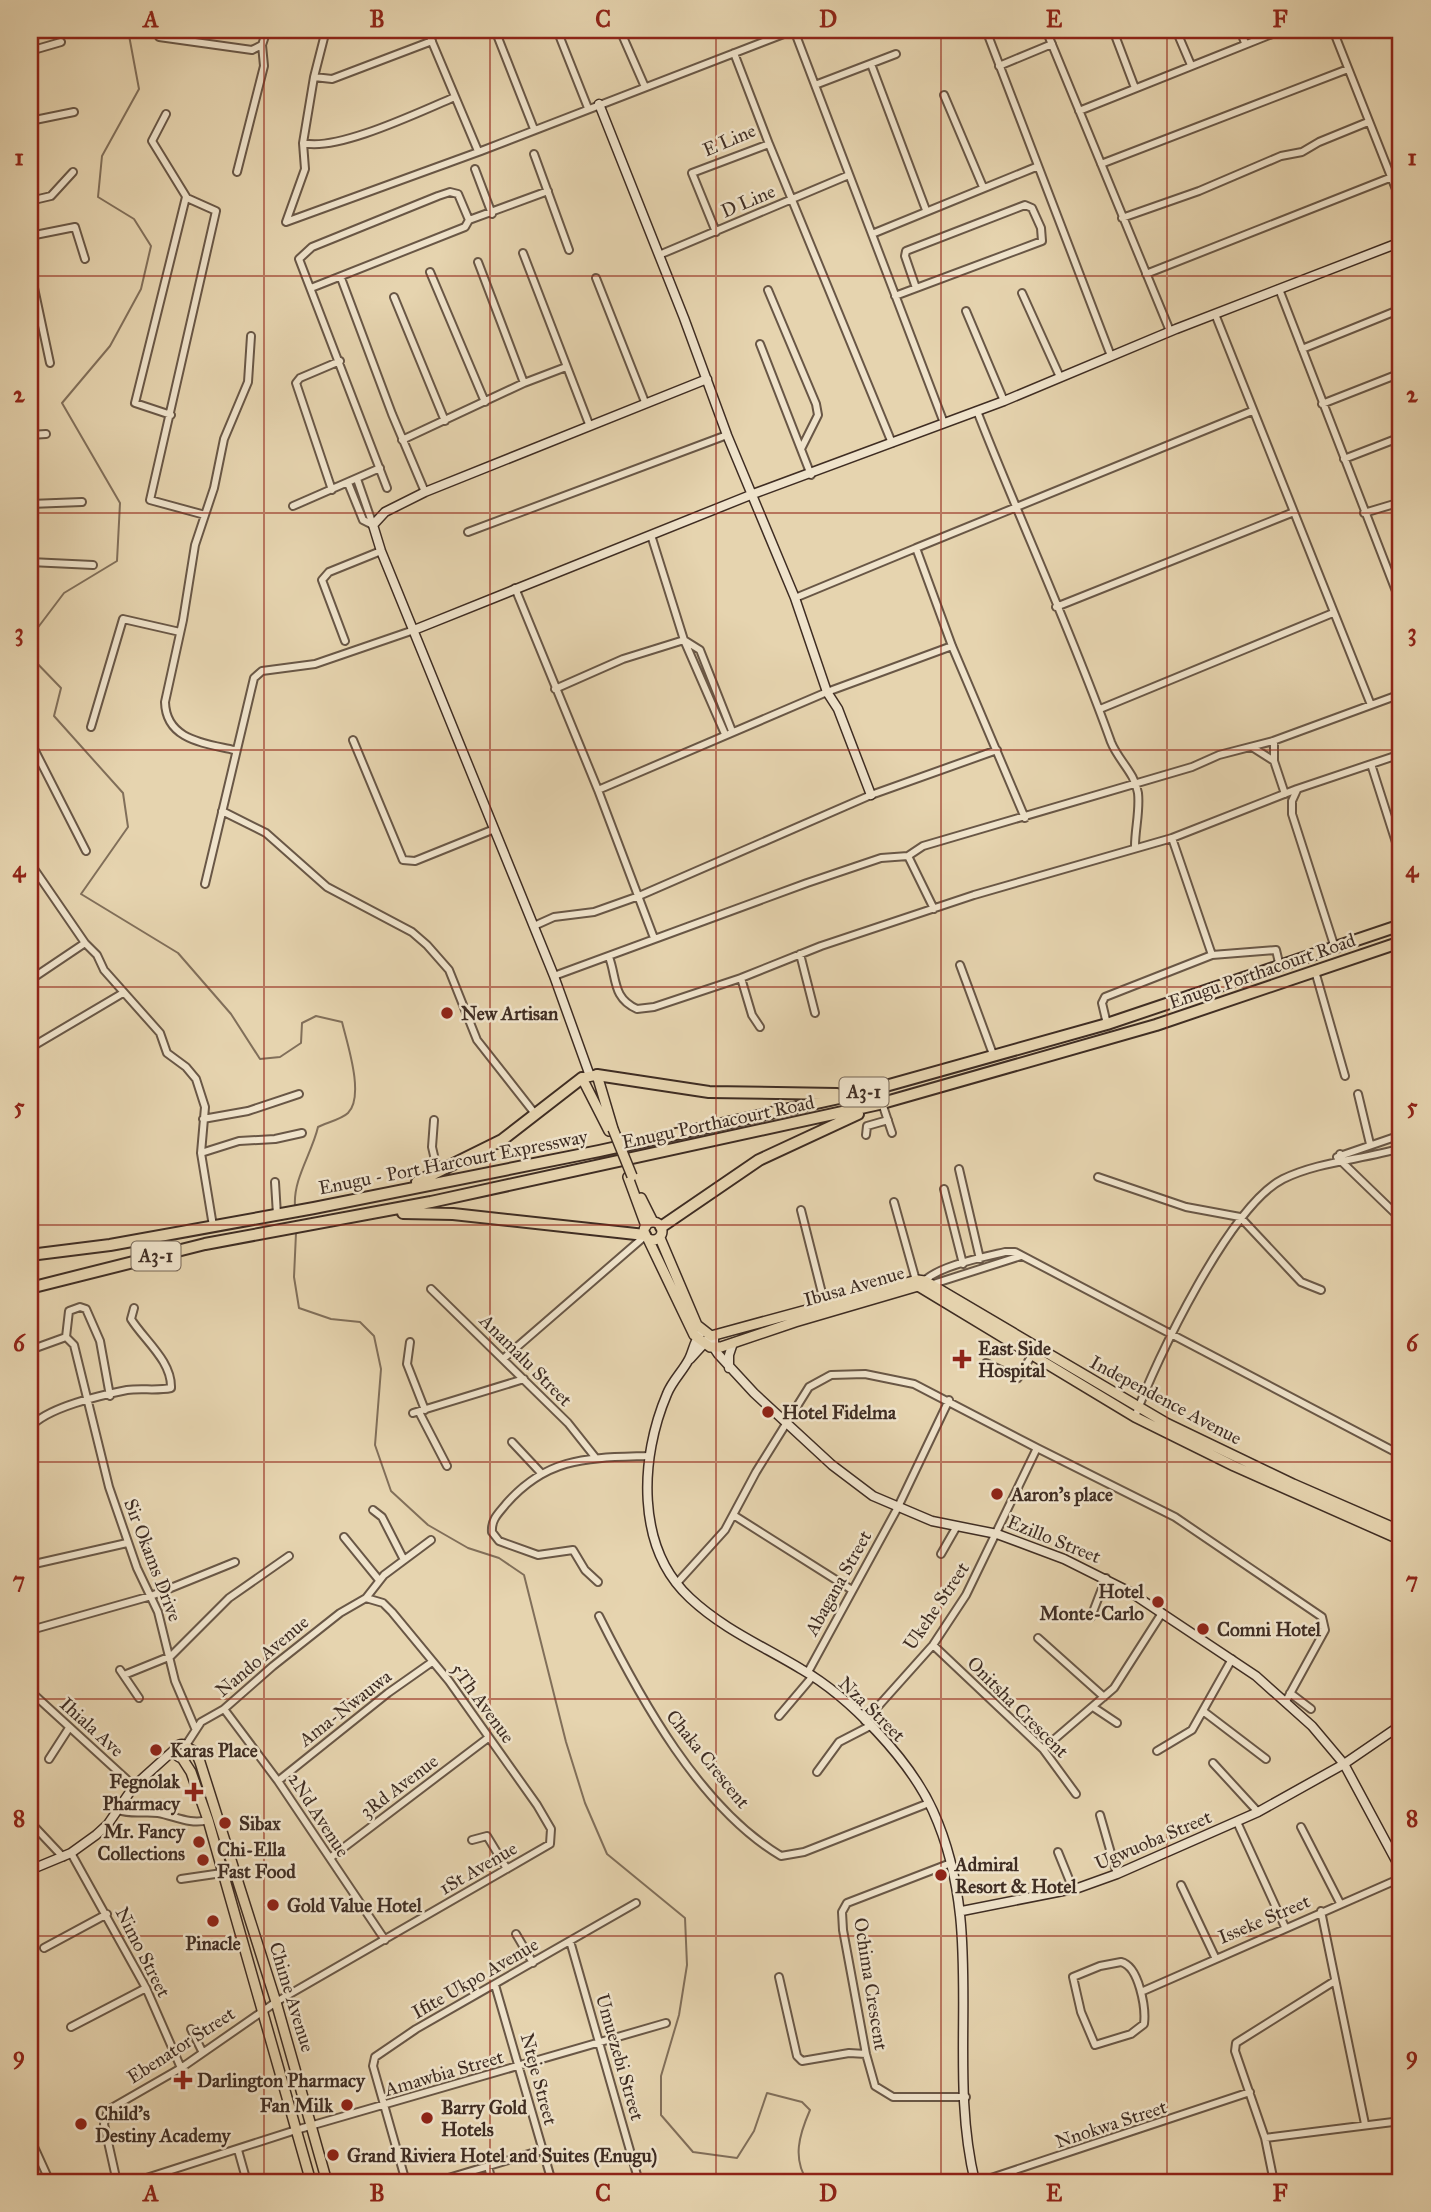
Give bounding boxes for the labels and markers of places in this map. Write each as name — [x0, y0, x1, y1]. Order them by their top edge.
place label: New Artisan — [461, 1002, 559, 1025]
marker: New Artisan — [439, 1005, 455, 1021]
place label: East Side Hospital — [978, 1337, 1051, 1383]
marker: East Side Hospital — [952, 1349, 972, 1369]
place label: Hotel Fidelma — [782, 1401, 897, 1424]
marker: Hotel Fidelma — [760, 1404, 776, 1420]
place label: Aaron’s place — [1009, 1483, 1113, 1507]
marker: Aaron’s place — [989, 1486, 1005, 1502]
place label: Hotel Monte-Carlo — [1040, 1580, 1145, 1625]
marker: Hotel Monte-Carlo — [1150, 1594, 1166, 1610]
place label: Comni Hotel — [1217, 1618, 1322, 1641]
marker: Comni Hotel — [1195, 1621, 1211, 1637]
place label: Karas Place — [170, 1739, 258, 1762]
marker: Karas Place — [148, 1742, 164, 1758]
place label: Fegnolak Pharmacy — [103, 1770, 181, 1816]
marker: Fegnolak Pharmacy — [186, 1784, 202, 1800]
place label: Sibax — [239, 1812, 281, 1835]
marker: Sibax — [217, 1815, 233, 1831]
place label: Mr. Fancy Collections — [97, 1820, 186, 1865]
marker: Mr. Fancy Collections — [191, 1834, 207, 1850]
place label: Chi-Ella Fast Food — [217, 1838, 296, 1883]
marker: Chi-Ella Fast Food — [195, 1852, 211, 1868]
place label: Admiral Resort & Hotel — [953, 1853, 1077, 1898]
marker: Admiral Resort & Hotel — [933, 1867, 949, 1883]
place label: Gold Value Hotel — [287, 1894, 423, 1917]
marker: Gold Value Hotel — [265, 1897, 281, 1913]
marker: Pinacle — [205, 1913, 221, 1929]
place label: Pinacle — [185, 1932, 241, 1955]
place label: Darlington Pharmacy — [197, 2069, 366, 2093]
marker: Darlington Pharmacy — [175, 2072, 191, 2088]
place label: Fan Milk — [260, 2094, 334, 2117]
place label: Barry Gold Hotels — [441, 2096, 527, 2141]
marker: Fan Milk — [339, 2097, 355, 2113]
place label: Child's Destiny Academy — [95, 2102, 232, 2148]
marker: Barry Gold Hotels — [419, 2110, 435, 2126]
marker: Child's Destiny Academy — [73, 2116, 89, 2132]
place label: Grand Riviera Hotel and Suites (Enugu) — [347, 2144, 657, 2168]
marker: Grand Riviera Hotel and Suites (Enugu) — [325, 2147, 341, 2163]

